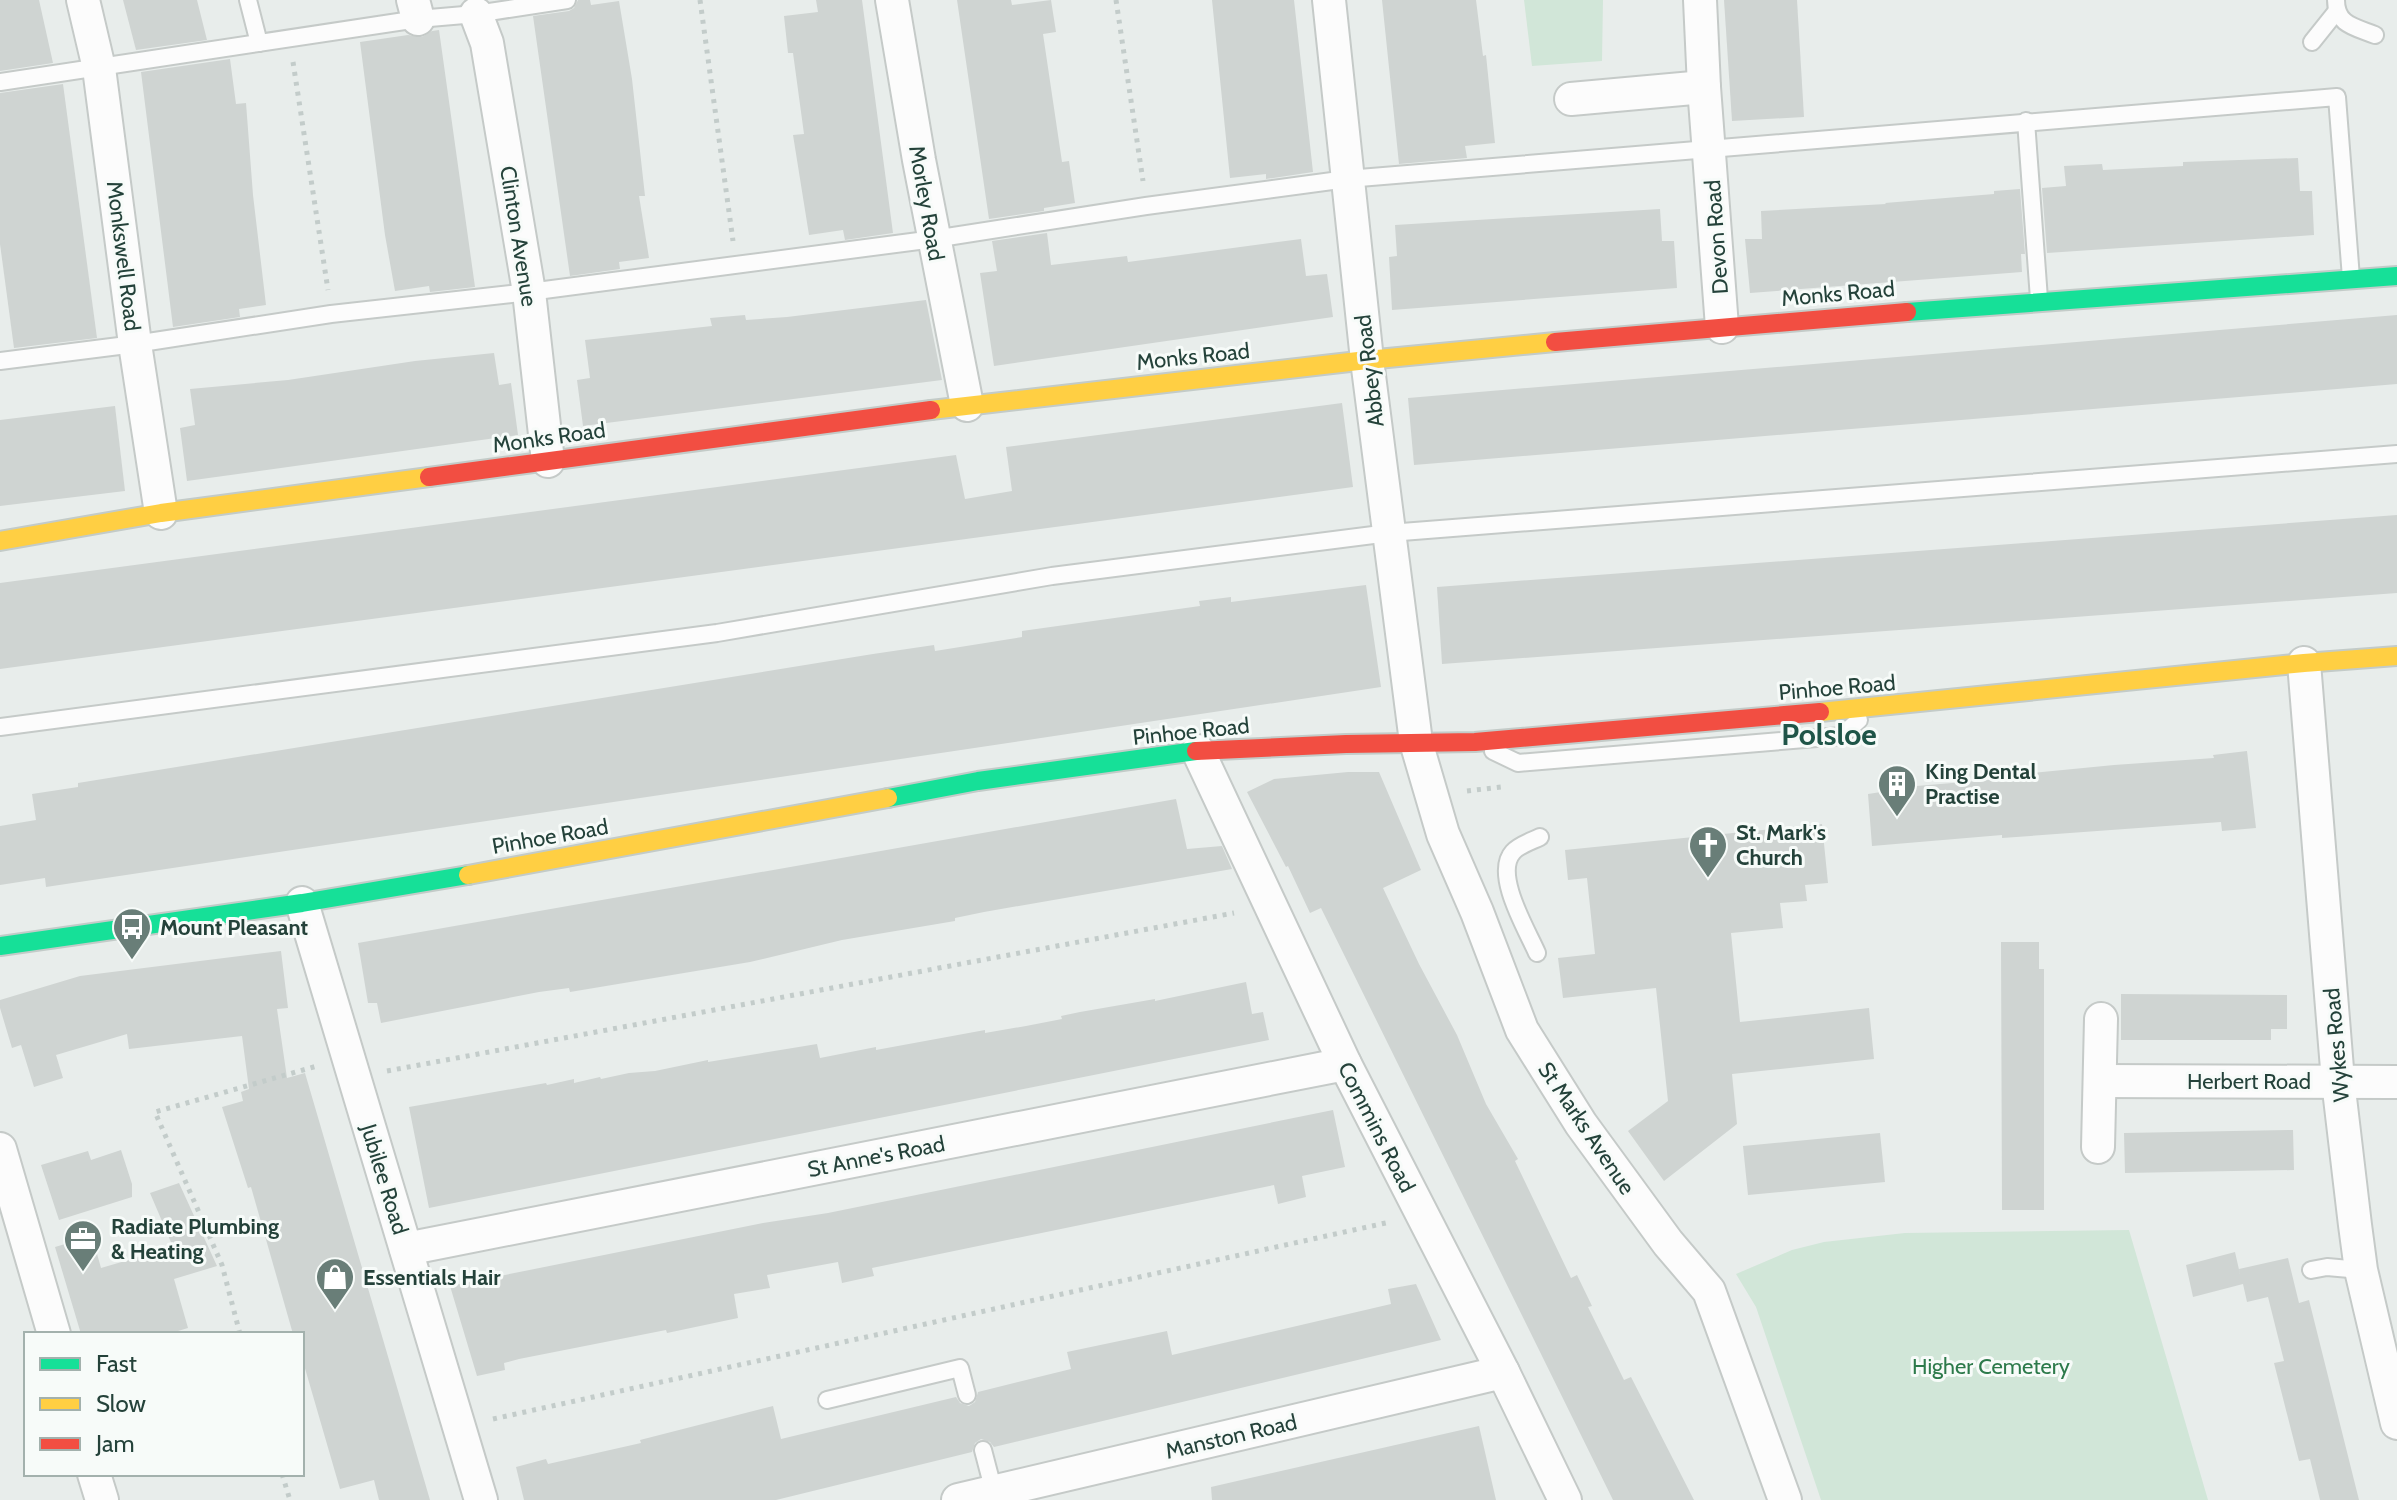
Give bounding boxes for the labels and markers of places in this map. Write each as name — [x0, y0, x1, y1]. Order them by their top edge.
place label: King Dental Practise — [1925, 758, 2036, 810]
building icon: King Dental Practise — [1876, 763, 1918, 818]
place label: St. Mark's Church — [1736, 819, 1826, 871]
church icon: St. Mark's Church — [1687, 824, 1729, 879]
bus stop icon: Mount Pleasant — [111, 906, 153, 961]
place label: Mount Pleasant — [160, 914, 308, 941]
place label: Radiate Plumbing & Heating — [111, 1213, 279, 1265]
office icon: Radiate Plumbing & Heating — [62, 1218, 104, 1273]
shop icon: Essentials Hair — [314, 1256, 356, 1311]
place label: Essentials Hair — [363, 1264, 501, 1291]

